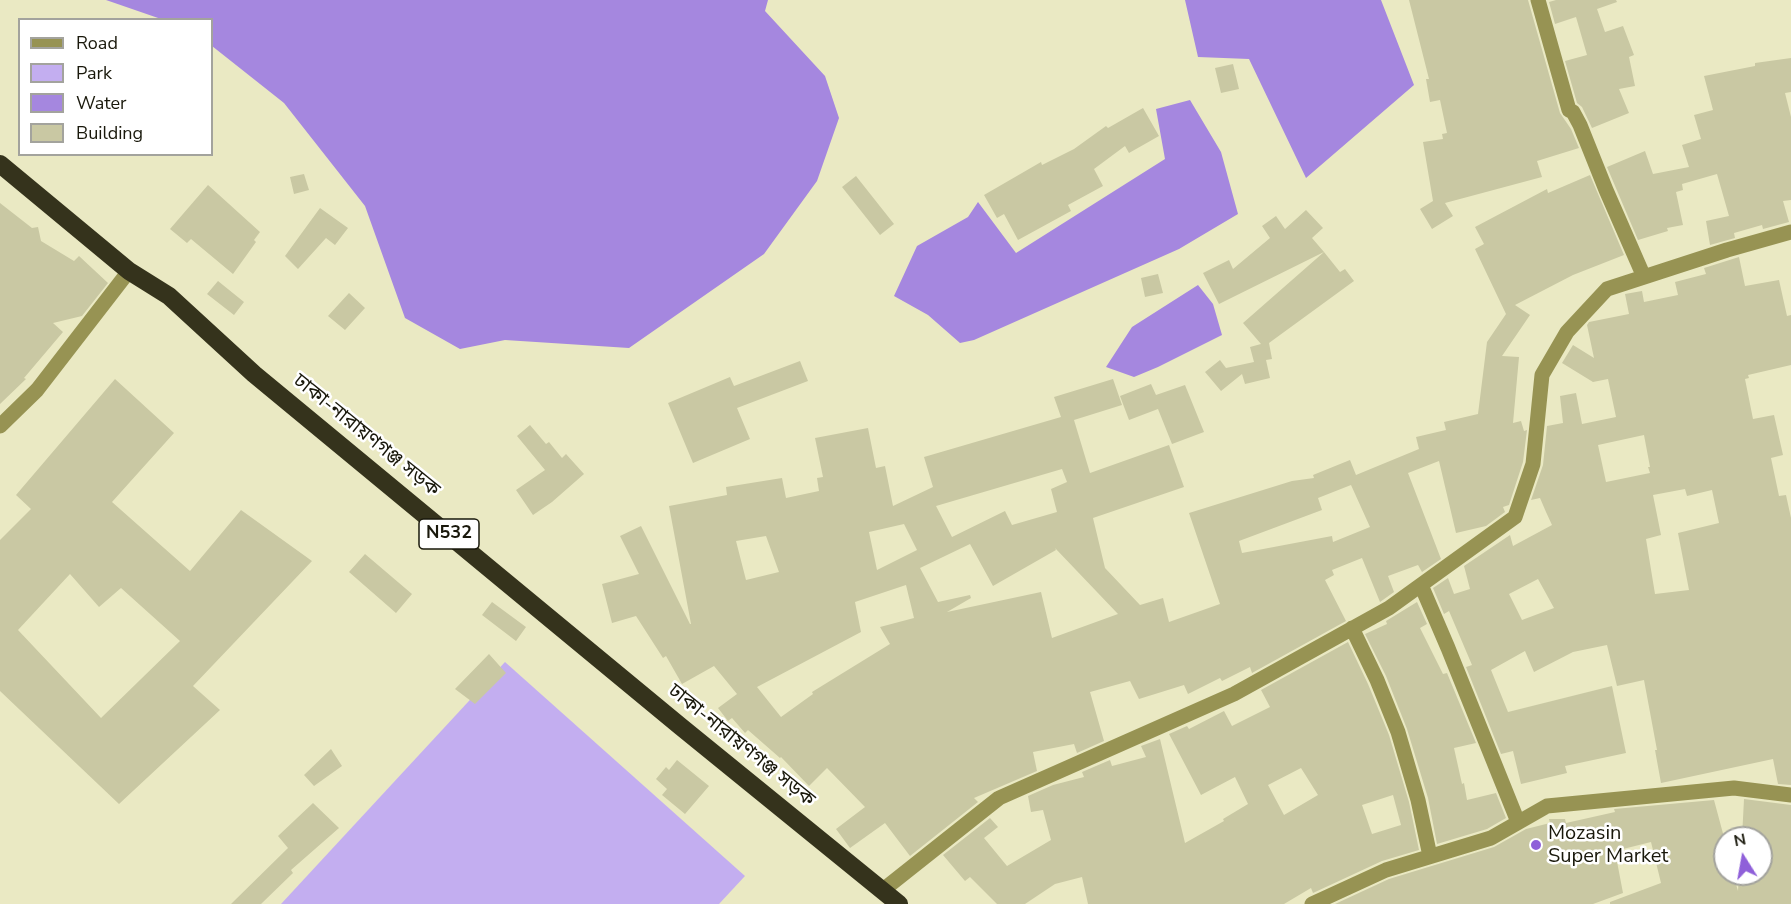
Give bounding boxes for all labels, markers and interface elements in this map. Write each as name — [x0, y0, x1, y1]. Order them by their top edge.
legend — [18, 18, 213, 156]
text: Road — [76, 31, 118, 55]
text: Park — [76, 61, 112, 85]
text: Water — [76, 91, 127, 115]
text: Building — [76, 121, 143, 145]
street label: ঢাকা-নারায়ণগঞ্জ সড়ক — [288, 369, 444, 503]
road number: N532 — [419, 519, 479, 549]
street label: ঢাকা-নারায়ণগঞ্জ সড়ক — [663, 679, 819, 813]
place label: Mozasin Super Market — [1548, 822, 1668, 869]
north arrow — [1713, 826, 1773, 886]
text: N — [1732, 828, 1748, 852]
marker: Mozasin Super Market — [1529, 838, 1543, 852]

